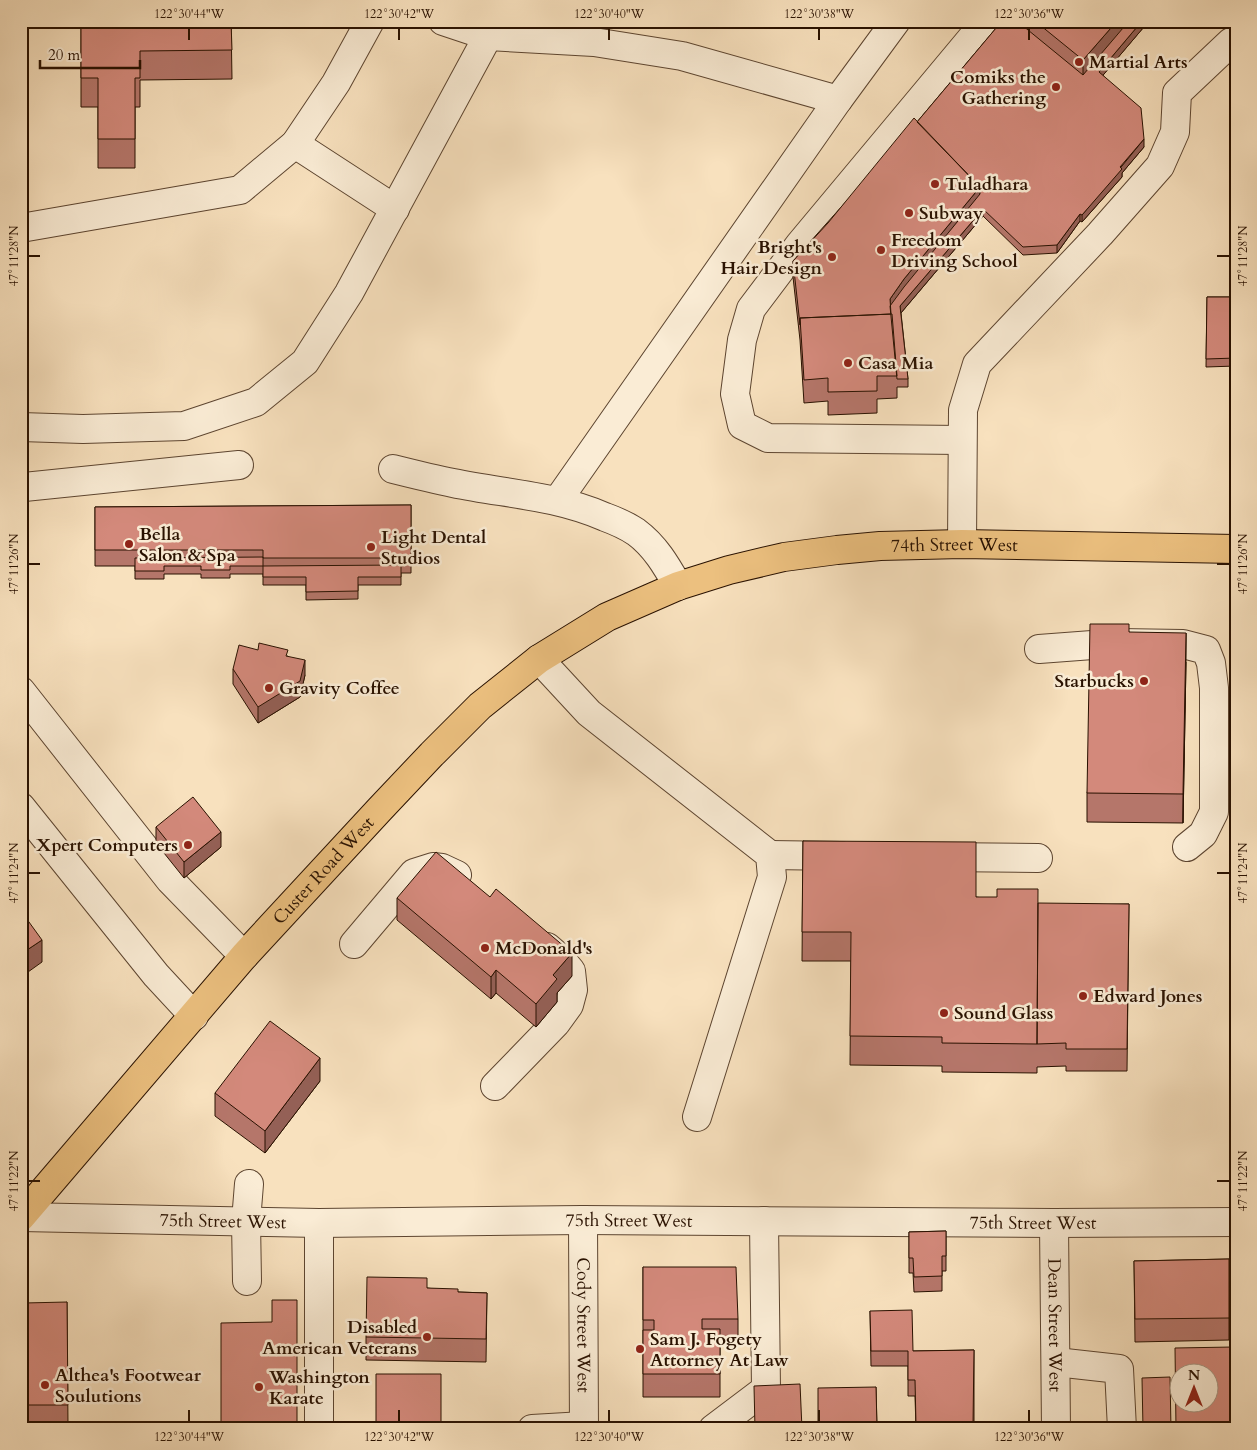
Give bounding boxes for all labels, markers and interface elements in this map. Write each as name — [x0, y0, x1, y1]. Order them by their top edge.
text: 122°30'44"W — [154, 6, 225, 22]
text: 122°30'42"W — [364, 6, 435, 22]
text: 122°30'40"W — [574, 6, 645, 22]
text: 122°30'38"W — [784, 6, 855, 22]
text: 122°30'36"W — [994, 6, 1065, 22]
scale bar — [40, 38, 140, 70]
text: 20 m — [48, 45, 80, 65]
place label: Martial Arts — [1089, 50, 1188, 75]
marker: Martial Arts — [1073, 56, 1085, 68]
place label: Comiks the Gathering — [950, 65, 1046, 111]
marker: Comiks the Gathering — [1050, 81, 1062, 93]
place label: Tuladhara — [945, 172, 1029, 197]
marker: Tuladhara — [929, 178, 941, 190]
place label: Subway — [919, 201, 984, 226]
marker: Subway — [903, 207, 915, 219]
text: 47°11'28"N — [6, 225, 22, 286]
text: 47°11'28"N — [1235, 225, 1251, 286]
place label: Freedom Driving School — [891, 228, 1018, 274]
place label: Bright's Hair Design — [720, 235, 822, 281]
marker: Freedom Driving School — [875, 244, 887, 256]
marker: Bright's Hair Design — [826, 251, 838, 263]
place label: Casa Mia — [858, 351, 934, 376]
marker: Casa Mia — [842, 357, 854, 369]
place label: Bella Salon & Spa — [139, 522, 236, 568]
place label: Light Dental Studios — [381, 525, 486, 571]
street label: 74th Street West — [891, 531, 1018, 558]
text: 47°11'26"N — [6, 533, 22, 594]
text: 47°11'26"N — [1235, 533, 1251, 594]
marker: Bella Salon & Spa — [123, 538, 135, 550]
marker: Light Dental Studios — [365, 541, 377, 553]
place label: Starbucks — [1054, 669, 1134, 694]
marker: Starbucks — [1138, 675, 1150, 687]
place label: Gravity Coffee — [279, 676, 400, 701]
marker: Gravity Coffee — [263, 682, 275, 694]
street label: Custer Road West — [267, 811, 380, 930]
place label: Xpert Computers — [36, 833, 178, 858]
marker: Xpert Computers — [182, 839, 194, 851]
text: 47°11'24"N — [6, 842, 22, 903]
text: 47°11'24"N — [1235, 842, 1251, 903]
place label: McDonald's — [495, 936, 592, 961]
marker: McDonald's — [479, 942, 491, 954]
place label: Edward Jones — [1093, 984, 1203, 1009]
marker: Edward Jones — [1077, 990, 1089, 1002]
place label: Sound Glass — [954, 1001, 1053, 1026]
marker: Sound Glass — [938, 1007, 950, 1019]
text: 47°11'22"N — [6, 1150, 22, 1211]
text: 47°11'22"N — [1235, 1150, 1251, 1211]
street label: 75th Street West — [159, 1207, 287, 1235]
street label: 75th Street West — [565, 1207, 693, 1233]
street label: 75th Street West — [969, 1210, 1097, 1236]
street label: Cody Street West — [571, 1257, 596, 1393]
street label: Dean Street West — [1042, 1258, 1068, 1392]
place label: Disabled American Veterans — [262, 1315, 418, 1361]
place label: Sam J. Fogety Attorney At Law — [650, 1327, 789, 1373]
marker: Disabled American Veterans — [421, 1331, 433, 1343]
marker: Sam J. Fogety Attorney At Law — [634, 1343, 646, 1355]
north arrow — [1170, 1362, 1220, 1412]
place label: Althea's Footwear Soulutions — [55, 1363, 202, 1409]
place label: Washington Karate — [268, 1365, 370, 1411]
text: N — [1188, 1366, 1200, 1385]
marker: Althea's Footwear Soulutions — [39, 1379, 51, 1391]
marker: Washington Karate — [253, 1381, 265, 1393]
text: 122°30'44"W — [154, 1429, 225, 1445]
text: 122°30'42"W — [364, 1429, 435, 1445]
text: 122°30'40"W — [574, 1429, 645, 1445]
text: 122°30'38"W — [784, 1429, 855, 1445]
text: 122°30'36"W — [994, 1429, 1065, 1445]

